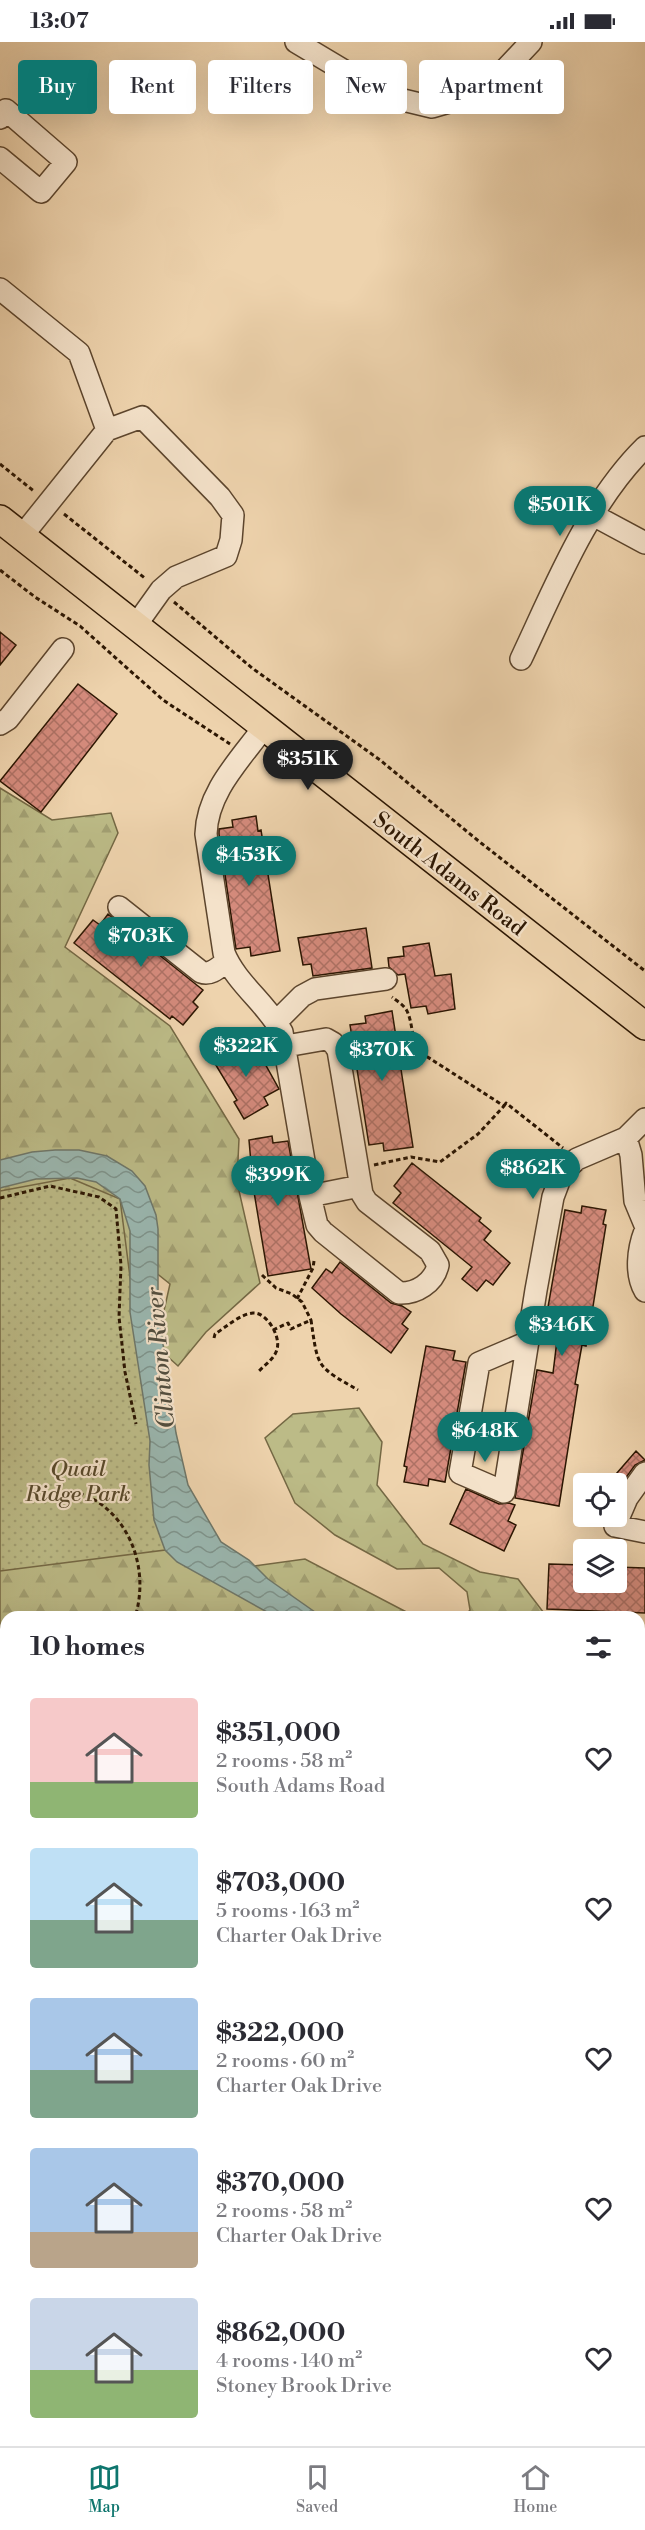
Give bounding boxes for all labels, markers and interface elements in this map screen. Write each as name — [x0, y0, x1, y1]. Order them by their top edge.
text: 13:07 — [30, 8, 89, 35]
chip: Buy — [18, 60, 97, 114]
chip: Rent — [109, 60, 196, 114]
chip: Filters — [208, 60, 313, 114]
chip: New — [325, 60, 407, 114]
chip: Apartment — [419, 60, 564, 114]
pin: $501K — [518, 486, 602, 537]
text: $501K — [528, 493, 592, 518]
pin: $351K — [266, 740, 350, 791]
text: $351K — [277, 747, 339, 772]
street label: South Adams Road — [367, 806, 531, 942]
pin: $453K — [207, 836, 291, 887]
text: $453K — [216, 843, 282, 868]
pin: $703K — [99, 917, 183, 968]
text: $703K — [108, 924, 174, 949]
pin: $322K — [204, 1027, 288, 1078]
pin: $370K — [340, 1031, 424, 1082]
text: $322K — [213, 1034, 279, 1059]
text: $370K — [349, 1038, 415, 1063]
pin: $862K — [491, 1149, 575, 1200]
pin: $399K — [236, 1156, 320, 1207]
text: $862K — [500, 1156, 566, 1181]
text: $399K — [245, 1163, 311, 1188]
water label: Clinton River — [140, 1285, 182, 1430]
pin: $346K — [520, 1306, 604, 1357]
text: $346K — [529, 1313, 595, 1338]
pin: $648K — [443, 1412, 527, 1463]
text: $648K — [451, 1419, 519, 1444]
park label: Quail Ridge Park — [24, 1456, 131, 1508]
map controls — [573, 1473, 627, 1593]
button: locate — [573, 1473, 627, 1527]
button: layers — [573, 1539, 627, 1593]
text: 10 homes — [30, 1631, 145, 1663]
icon: filters — [582, 1631, 615, 1664]
text: $351,000 — [216, 1717, 341, 1749]
icon: home — [78, 1722, 150, 1794]
icon: heart — [582, 1742, 615, 1775]
text: 2 rooms · 58 m² — [216, 1749, 352, 1774]
text: South Adams Road — [216, 1774, 385, 1799]
text: $703,000 — [216, 1867, 345, 1899]
icon: home — [78, 1872, 150, 1944]
icon: heart — [582, 1892, 615, 1925]
text: 5 rooms · 163 m² — [216, 1899, 360, 1924]
text: Charter Oak Drive — [216, 1924, 382, 1949]
text: $322,000 — [216, 2017, 344, 2049]
icon: home — [78, 2022, 150, 2094]
icon: heart — [582, 2042, 615, 2075]
text: 2 rooms · 60 m² — [216, 2049, 354, 2074]
text: Charter Oak Drive — [216, 2074, 382, 2099]
text: $370,000 — [216, 2167, 345, 2199]
icon: home — [78, 2172, 150, 2244]
icon: heart — [582, 2192, 615, 2225]
text: 2 rooms · 58 m² — [216, 2199, 352, 2224]
text: Charter Oak Drive — [216, 2224, 382, 2249]
text: $862,000 — [216, 2317, 345, 2349]
icon: home — [78, 2322, 150, 2394]
icon: heart — [582, 2342, 615, 2375]
text: 4 rooms · 140 m² — [216, 2349, 362, 2374]
text: Stoney Brook Drive — [216, 2374, 392, 2399]
tab: Map — [88, 2461, 121, 2517]
tab: Saved — [296, 2461, 338, 2517]
tab: Home — [513, 2461, 557, 2517]

